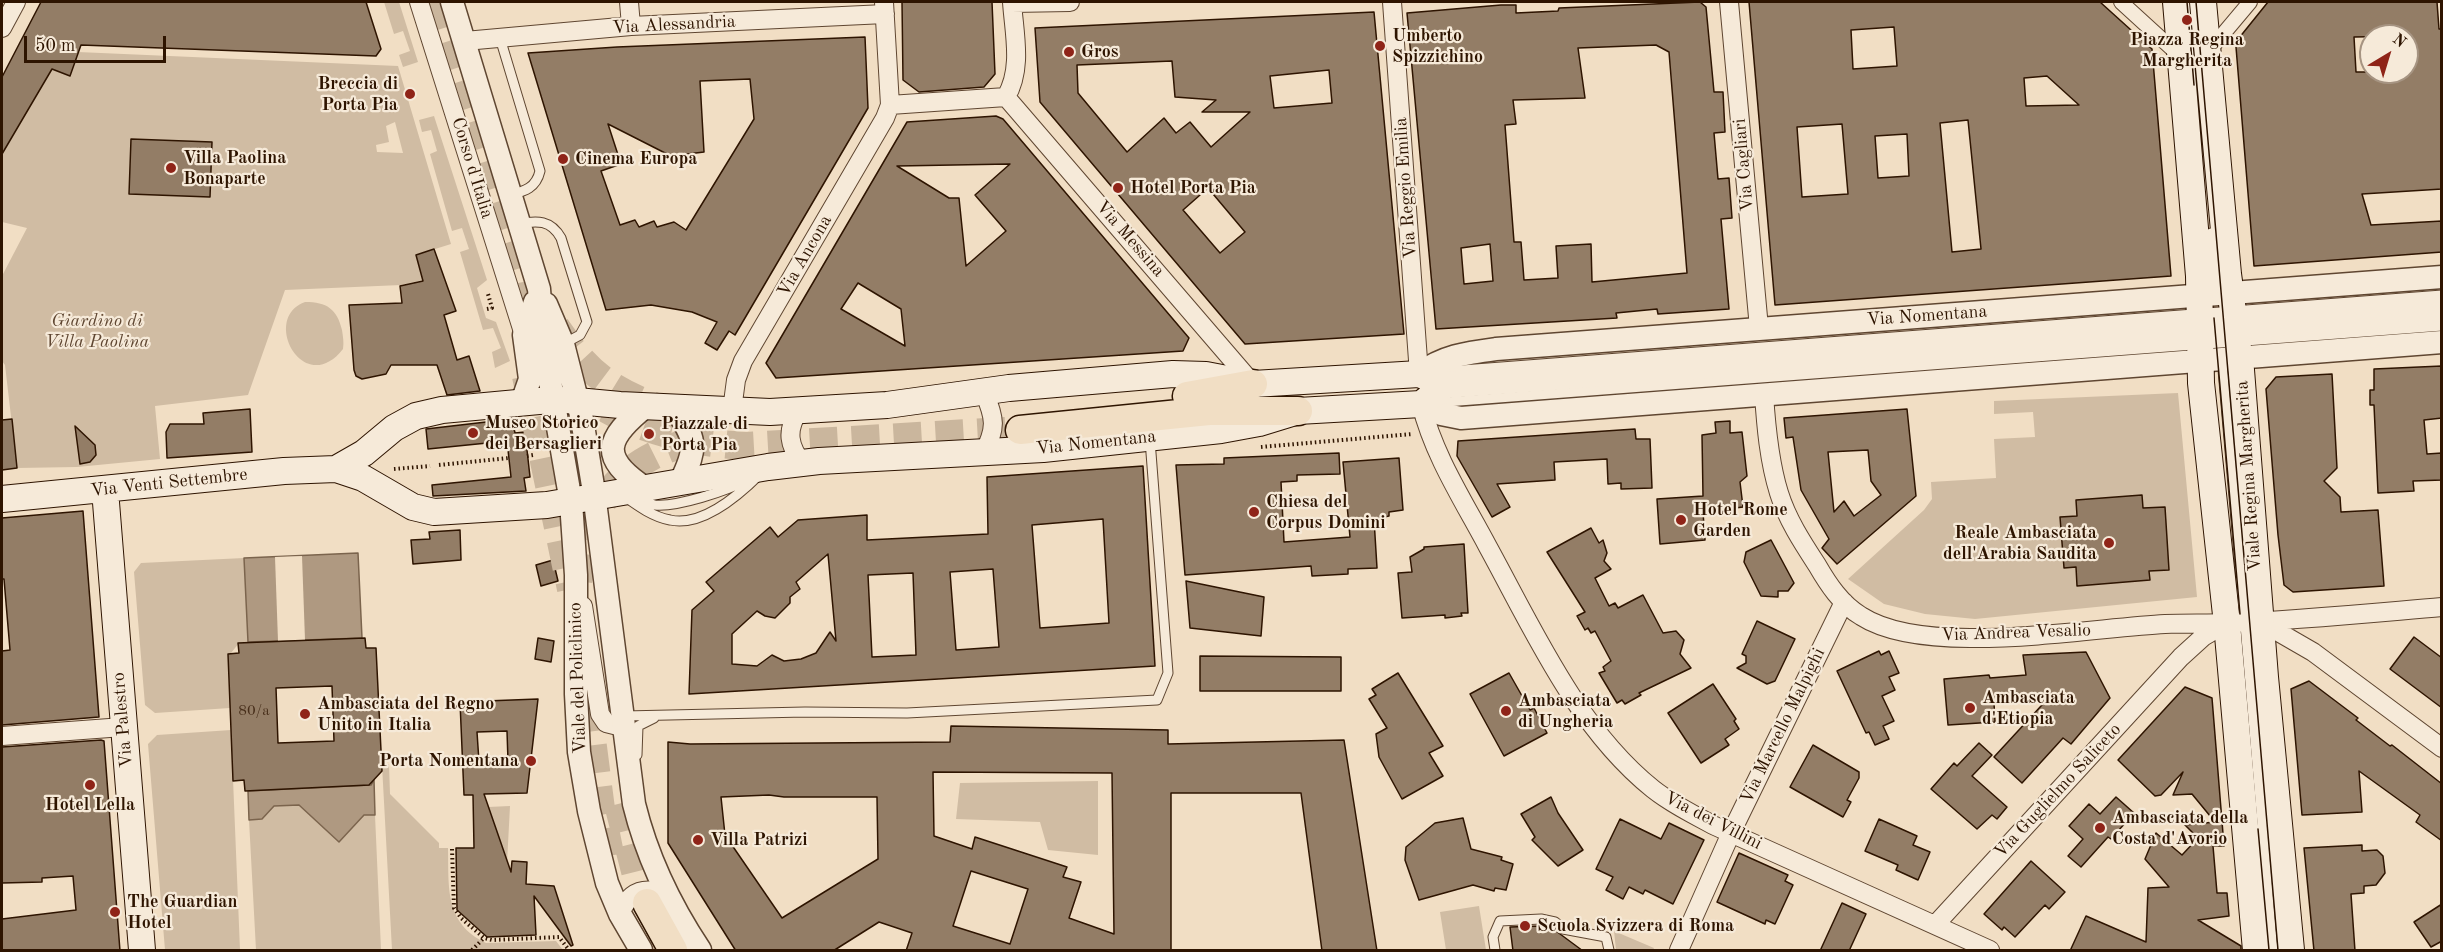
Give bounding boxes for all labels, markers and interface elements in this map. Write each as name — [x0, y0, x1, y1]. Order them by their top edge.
street label: Via Alessandria — [612, 11, 736, 39]
marker: Piazza Regina Margherita — [2180, 13, 2194, 27]
scale bar — [27, 24, 170, 62]
north arrow — [2359, 24, 2419, 84]
place label: Umberto Spizzichino — [1392, 25, 1483, 68]
place label: Piazza Regina Margherita — [2130, 29, 2244, 72]
text: N — [2389, 31, 2409, 51]
text: 50 m — [35, 37, 75, 55]
marker: Umberto Spizzichino — [1373, 39, 1387, 53]
place label: Gros — [1081, 41, 1119, 63]
marker: Gros — [1062, 45, 1076, 59]
place label: Breccia di Porta Pia — [318, 73, 398, 116]
marker: Breccia di Porta Pia — [403, 87, 417, 101]
street label: Corso d'Italia — [446, 115, 498, 221]
street label: Via Reggio Emilia — [1390, 117, 1422, 259]
street label: Via Cagliari — [1729, 118, 1759, 212]
place label: Villa Paolina Bonaparte — [183, 147, 286, 190]
place label: Cinema Europa — [575, 148, 697, 170]
marker: Cinema Europa — [556, 152, 570, 166]
marker: Villa Paolina Bonaparte — [164, 161, 178, 175]
place label: Hotel Porta Pia — [1130, 177, 1256, 199]
marker: Hotel Porta Pia — [1111, 181, 1125, 195]
street label: Via Messina — [1091, 196, 1169, 282]
street label: Via Ancona — [773, 211, 837, 301]
street label: Via Nomentana — [1866, 301, 1988, 331]
park label: Giardino di Villa Paolina — [45, 310, 149, 352]
street label: Viale Regina Margherita — [2232, 380, 2266, 572]
place label: Museo Storico dei Bersaglieri — [485, 412, 602, 454]
place label: Piazzale di Porta Pia — [661, 413, 748, 456]
marker: Museo Storico dei Bersaglieri — [466, 426, 480, 440]
street label: Via Nomentana — [1035, 426, 1157, 460]
marker: Piazzale di Porta Pia — [642, 427, 656, 441]
street label: Via Venti Settembre — [89, 464, 249, 502]
place label: Chiesa del Corpus Domini — [1266, 491, 1386, 534]
place label: Hotel Rome Garden — [1693, 499, 1788, 542]
marker: Chiesa del Corpus Domini — [1247, 505, 1261, 519]
marker: Hotel Rome Garden — [1674, 513, 1688, 527]
place label: Reale Ambasciata dell'Arabia Saudita — [1943, 522, 2097, 564]
marker: Reale Ambasciata dell'Arabia Saudita — [2102, 536, 2116, 550]
street label: Viale del Policlinico — [565, 602, 591, 754]
street label: Via Andrea Vesalio — [1941, 620, 2091, 646]
street label: Via Marcello Malpighi — [1736, 645, 1830, 807]
street label: Via Palestro — [108, 671, 138, 769]
place label: Ambasciata d'Etiopia — [1982, 687, 2075, 730]
place label: Ambasciata di Ungheria — [1518, 690, 1613, 732]
place label: Ambasciata del Regno Unito in Italia — [317, 693, 494, 736]
marker: Ambasciata d'Etiopia — [1963, 701, 1977, 715]
house number: 80/a — [238, 702, 270, 720]
marker: Ambasciata di Ungheria — [1499, 704, 1513, 718]
marker: Ambasciata del Regno Unito in Italia — [298, 707, 312, 721]
street label: Via Guglielmo Saliceto — [1990, 719, 2126, 863]
place label: Porta Nomentana — [379, 750, 519, 772]
marker: Porta Nomentana — [524, 754, 538, 768]
marker: Hotel Lella — [83, 778, 97, 792]
street label: Via dei Villini — [1661, 787, 1765, 855]
place label: Hotel Lella — [45, 794, 135, 816]
place label: Ambasciata della Costa d'Avorio — [2112, 807, 2248, 850]
marker: Ambasciata della Costa d'Avorio — [2093, 821, 2107, 835]
place label: Villa Patrizi — [710, 829, 808, 851]
marker: Villa Patrizi — [691, 833, 705, 847]
place label: The Guardian Hotel — [127, 891, 237, 934]
marker: The Guardian Hotel — [108, 905, 122, 919]
place label: Scuola Svizzera di Roma — [1537, 915, 1734, 937]
marker: Scuola Svizzera di Roma — [1518, 919, 1532, 933]

